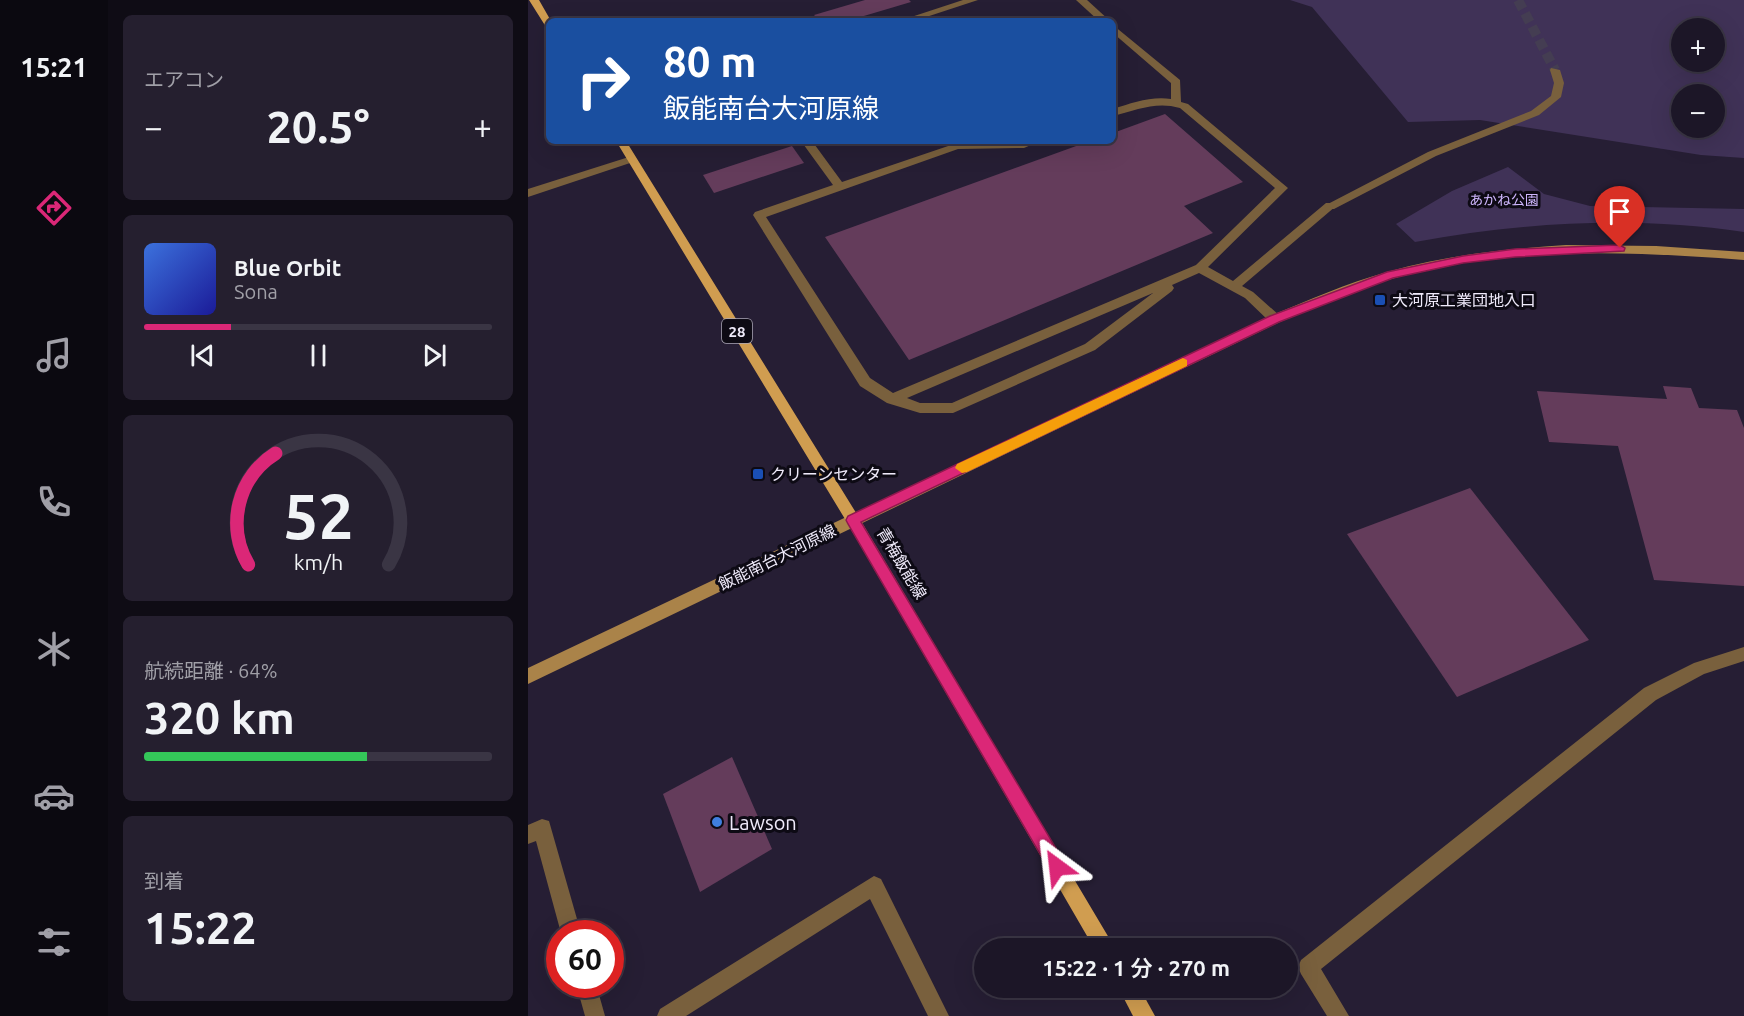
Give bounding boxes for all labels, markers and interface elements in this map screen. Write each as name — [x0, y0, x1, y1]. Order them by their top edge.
map controls — [1671, 18, 1725, 138]
button: + — [1671, 18, 1725, 72]
text: 80 m — [663, 38, 757, 85]
icon: right — [564, 42, 642, 120]
text: 15:21 — [20, 52, 88, 82]
text: エアコン — [144, 68, 224, 91]
button: − — [1671, 84, 1725, 138]
text: 飯能南台大河原線 — [663, 93, 879, 123]
text: 20.5° — [266, 101, 370, 152]
text: − — [144, 108, 163, 145]
text: + — [473, 108, 492, 145]
pin — [1594, 186, 1645, 248]
icon: directions — [33, 187, 75, 229]
park label: あかね公園 — [1469, 192, 1539, 208]
icon: arrive — [1603, 195, 1636, 228]
text: Blue Orbit — [234, 255, 341, 280]
text: Sona — [234, 280, 278, 303]
place label: 大河原工業団地入口 — [1392, 291, 1536, 309]
marker: 大河原工業団地入口 — [1373, 293, 1387, 307]
road number: 28 — [722, 319, 752, 343]
icon: music — [33, 334, 75, 376]
icon: previous — [186, 339, 219, 372]
icon: pause — [302, 339, 335, 372]
icon: next — [418, 339, 451, 372]
place label: クリーンセンター — [770, 465, 897, 483]
marker: クリーンセンター — [751, 467, 765, 481]
icon: phone — [33, 481, 75, 523]
text: 52 — [283, 481, 353, 551]
street label: 飯能南台大河原線 — [716, 521, 838, 593]
street label: 青梅飯能線 — [874, 524, 930, 602]
text: km/h — [293, 550, 343, 574]
icon: climate — [33, 628, 75, 670]
text: 航続距離 · 64% — [144, 659, 277, 682]
text: 320 km — [144, 692, 295, 743]
icon: car — [33, 775, 75, 817]
place label: Lawson — [729, 811, 797, 834]
marker: Lawson — [710, 815, 724, 829]
position arrow — [1025, 835, 1089, 899]
text: 到着 — [144, 869, 184, 892]
text: 15:22 — [144, 902, 257, 953]
speed limit sign: 60 — [546, 920, 624, 998]
icon: filters — [33, 921, 75, 963]
text: 15:22 · 1 分 · 270 m — [1042, 955, 1230, 980]

